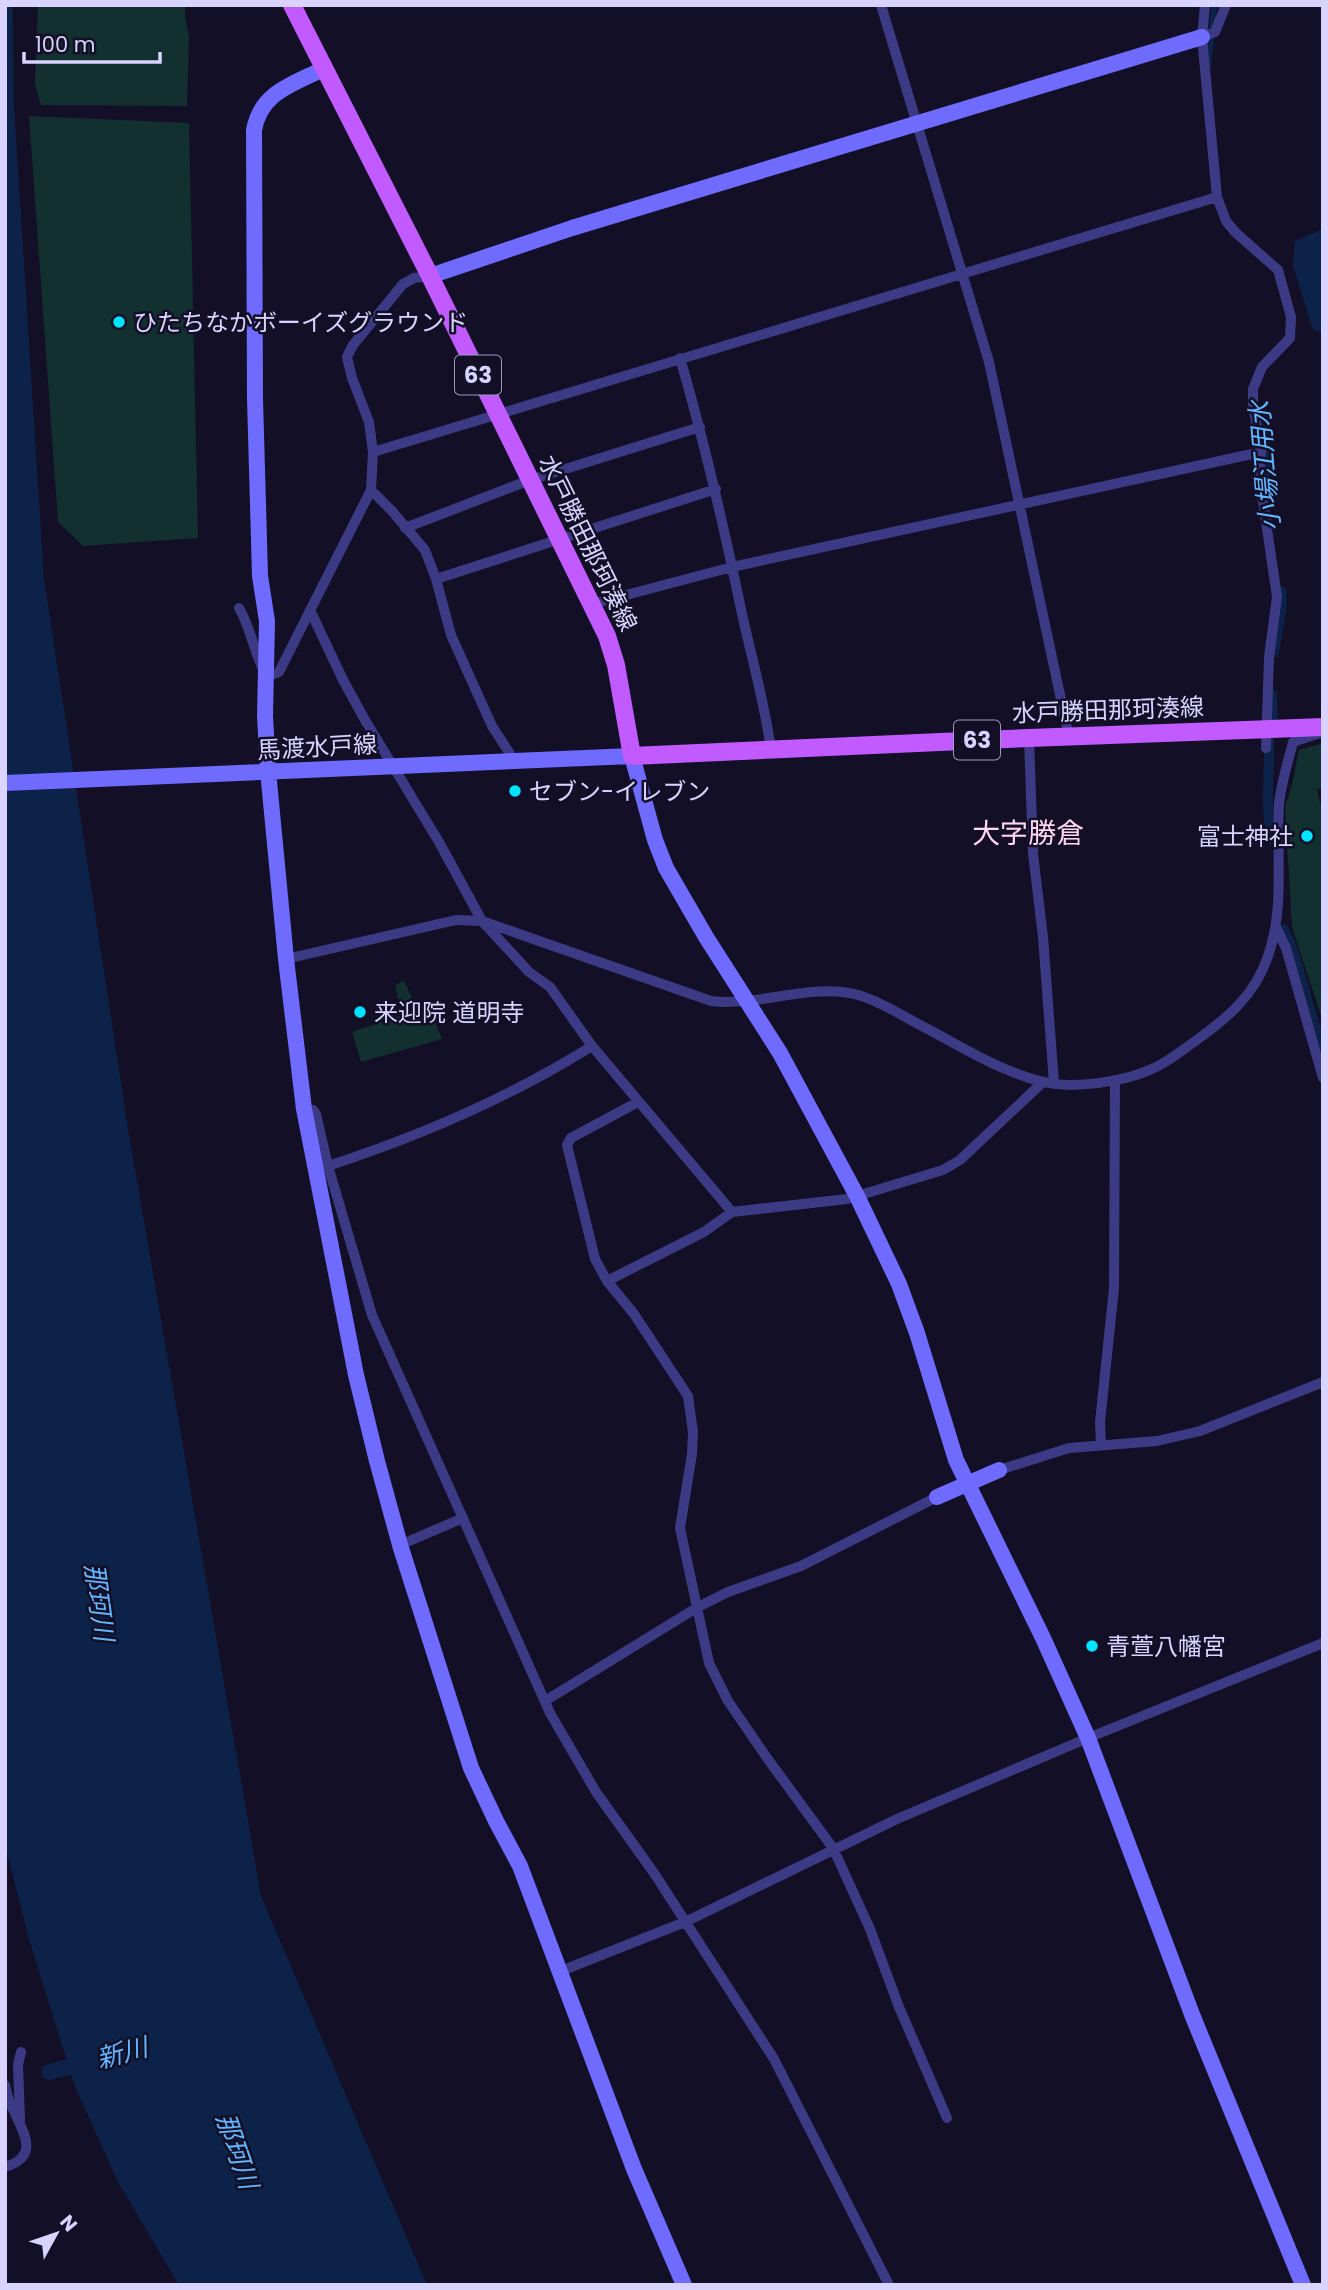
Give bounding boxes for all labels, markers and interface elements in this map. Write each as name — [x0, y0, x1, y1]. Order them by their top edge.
scale bar — [24, 21, 161, 65]
text: 100 m — [35, 30, 95, 59]
place label: ひたちなかボーイズグラウンド — [133, 306, 468, 339]
marker: ひたちなかボーイズグラウンド — [111, 314, 127, 330]
road number: 63 — [455, 356, 501, 394]
water label: 小場江用水 — [1241, 397, 1289, 532]
street label: 水戸勝田那珂湊線 — [531, 449, 645, 637]
street label: 水戸勝田那珂湊線 — [1011, 690, 1205, 730]
road number: 63 — [954, 720, 1000, 760]
street label: 馬渡水戸線 — [256, 727, 378, 767]
place label: セブン-イレブン — [529, 775, 710, 808]
marker: セブン-イレブン — [507, 783, 523, 799]
district label: 大字勝倉 — [972, 814, 1084, 853]
place label: 富士神社 — [1197, 820, 1293, 853]
marker: 富士神社 — [1299, 828, 1315, 844]
place label: 来迎院 道明寺 — [374, 996, 524, 1029]
marker: 来迎院 道明寺 — [352, 1004, 368, 1020]
water label: 那珂川 — [76, 1561, 123, 1646]
place label: 青萱八幡宮 — [1106, 1630, 1226, 1663]
marker: 青萱八幡宮 — [1084, 1638, 1100, 1654]
water label: 新川 — [92, 2028, 155, 2077]
water label: 那珂川 — [207, 2108, 268, 2197]
north arrow — [21, 2199, 91, 2269]
text: N — [54, 2209, 84, 2238]

